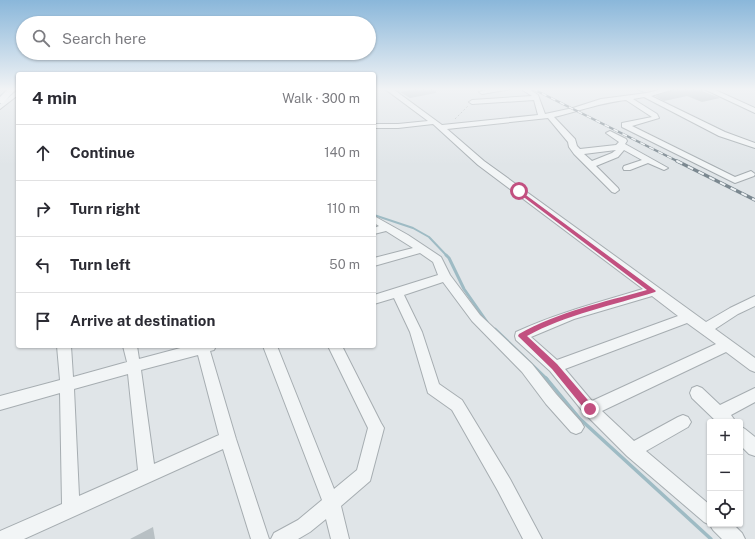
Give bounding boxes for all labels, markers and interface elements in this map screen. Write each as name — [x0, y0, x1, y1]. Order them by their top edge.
search box — [16, 16, 376, 60]
icon: search — [30, 27, 52, 49]
text: Search here — [62, 30, 146, 47]
text: 4 min — [32, 88, 77, 108]
text: Walk · 300 m — [282, 91, 360, 106]
icon: ahead — [32, 142, 54, 164]
text: Continue — [70, 144, 135, 161]
text: 140 m — [324, 145, 360, 160]
route start — [510, 182, 528, 200]
icon: right — [32, 198, 54, 220]
text: Turn right — [70, 200, 140, 217]
text: 110 m — [327, 201, 360, 216]
icon: left — [32, 254, 54, 276]
text: Turn left — [70, 256, 131, 273]
text: 50 m — [329, 257, 360, 272]
icon: arrive — [32, 310, 54, 332]
text: Arrive at destination — [70, 312, 215, 329]
route end — [581, 400, 599, 418]
map controls — [707, 419, 743, 527]
button: + — [707, 419, 743, 455]
button: − — [707, 455, 743, 491]
button: locate — [707, 491, 743, 527]

